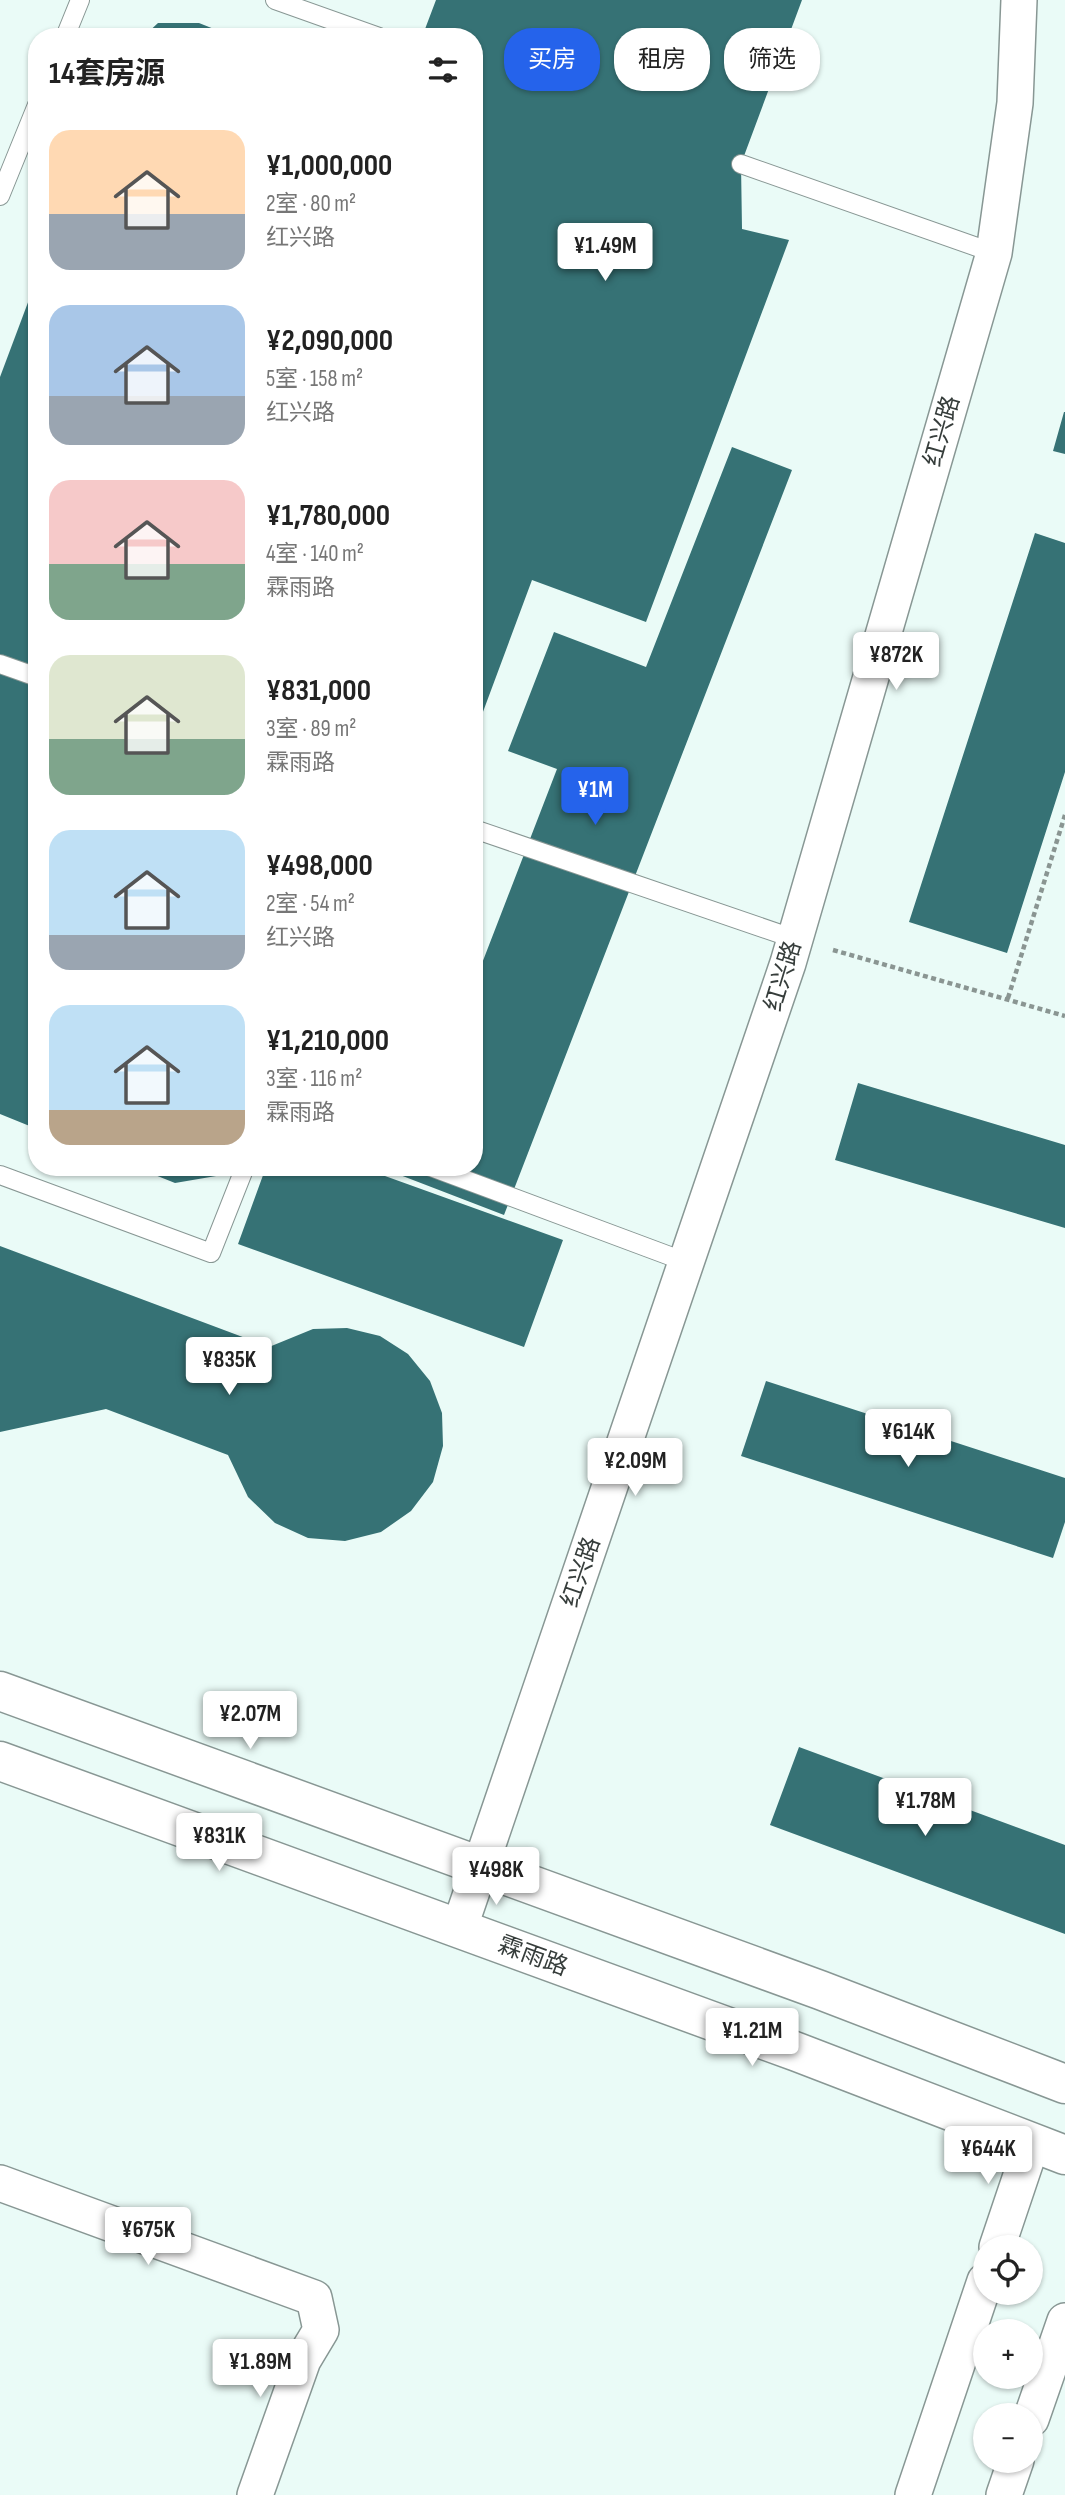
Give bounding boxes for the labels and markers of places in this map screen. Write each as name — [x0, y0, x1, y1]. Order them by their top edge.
pin: ¥1.49M — [548, 224, 662, 283]
pin: ¥872K — [847, 632, 945, 692]
pin: ¥1M — [561, 768, 629, 827]
pin: ¥835K — [180, 1338, 278, 1397]
pin: ¥614K — [859, 1410, 957, 1469]
pin: ¥2.09M — [578, 1438, 692, 1498]
pin: ¥2.07M — [193, 1692, 307, 1751]
pin: ¥1.78M — [868, 1778, 982, 1838]
pin: ¥831K — [170, 1814, 268, 1873]
pin: ¥498K — [447, 1848, 545, 1907]
pin: ¥1.21M — [695, 2008, 809, 2068]
pin: ¥644K — [939, 2126, 1037, 2186]
pin: ¥675K — [99, 2208, 197, 2267]
pin: ¥1.89M — [203, 2340, 317, 2399]

